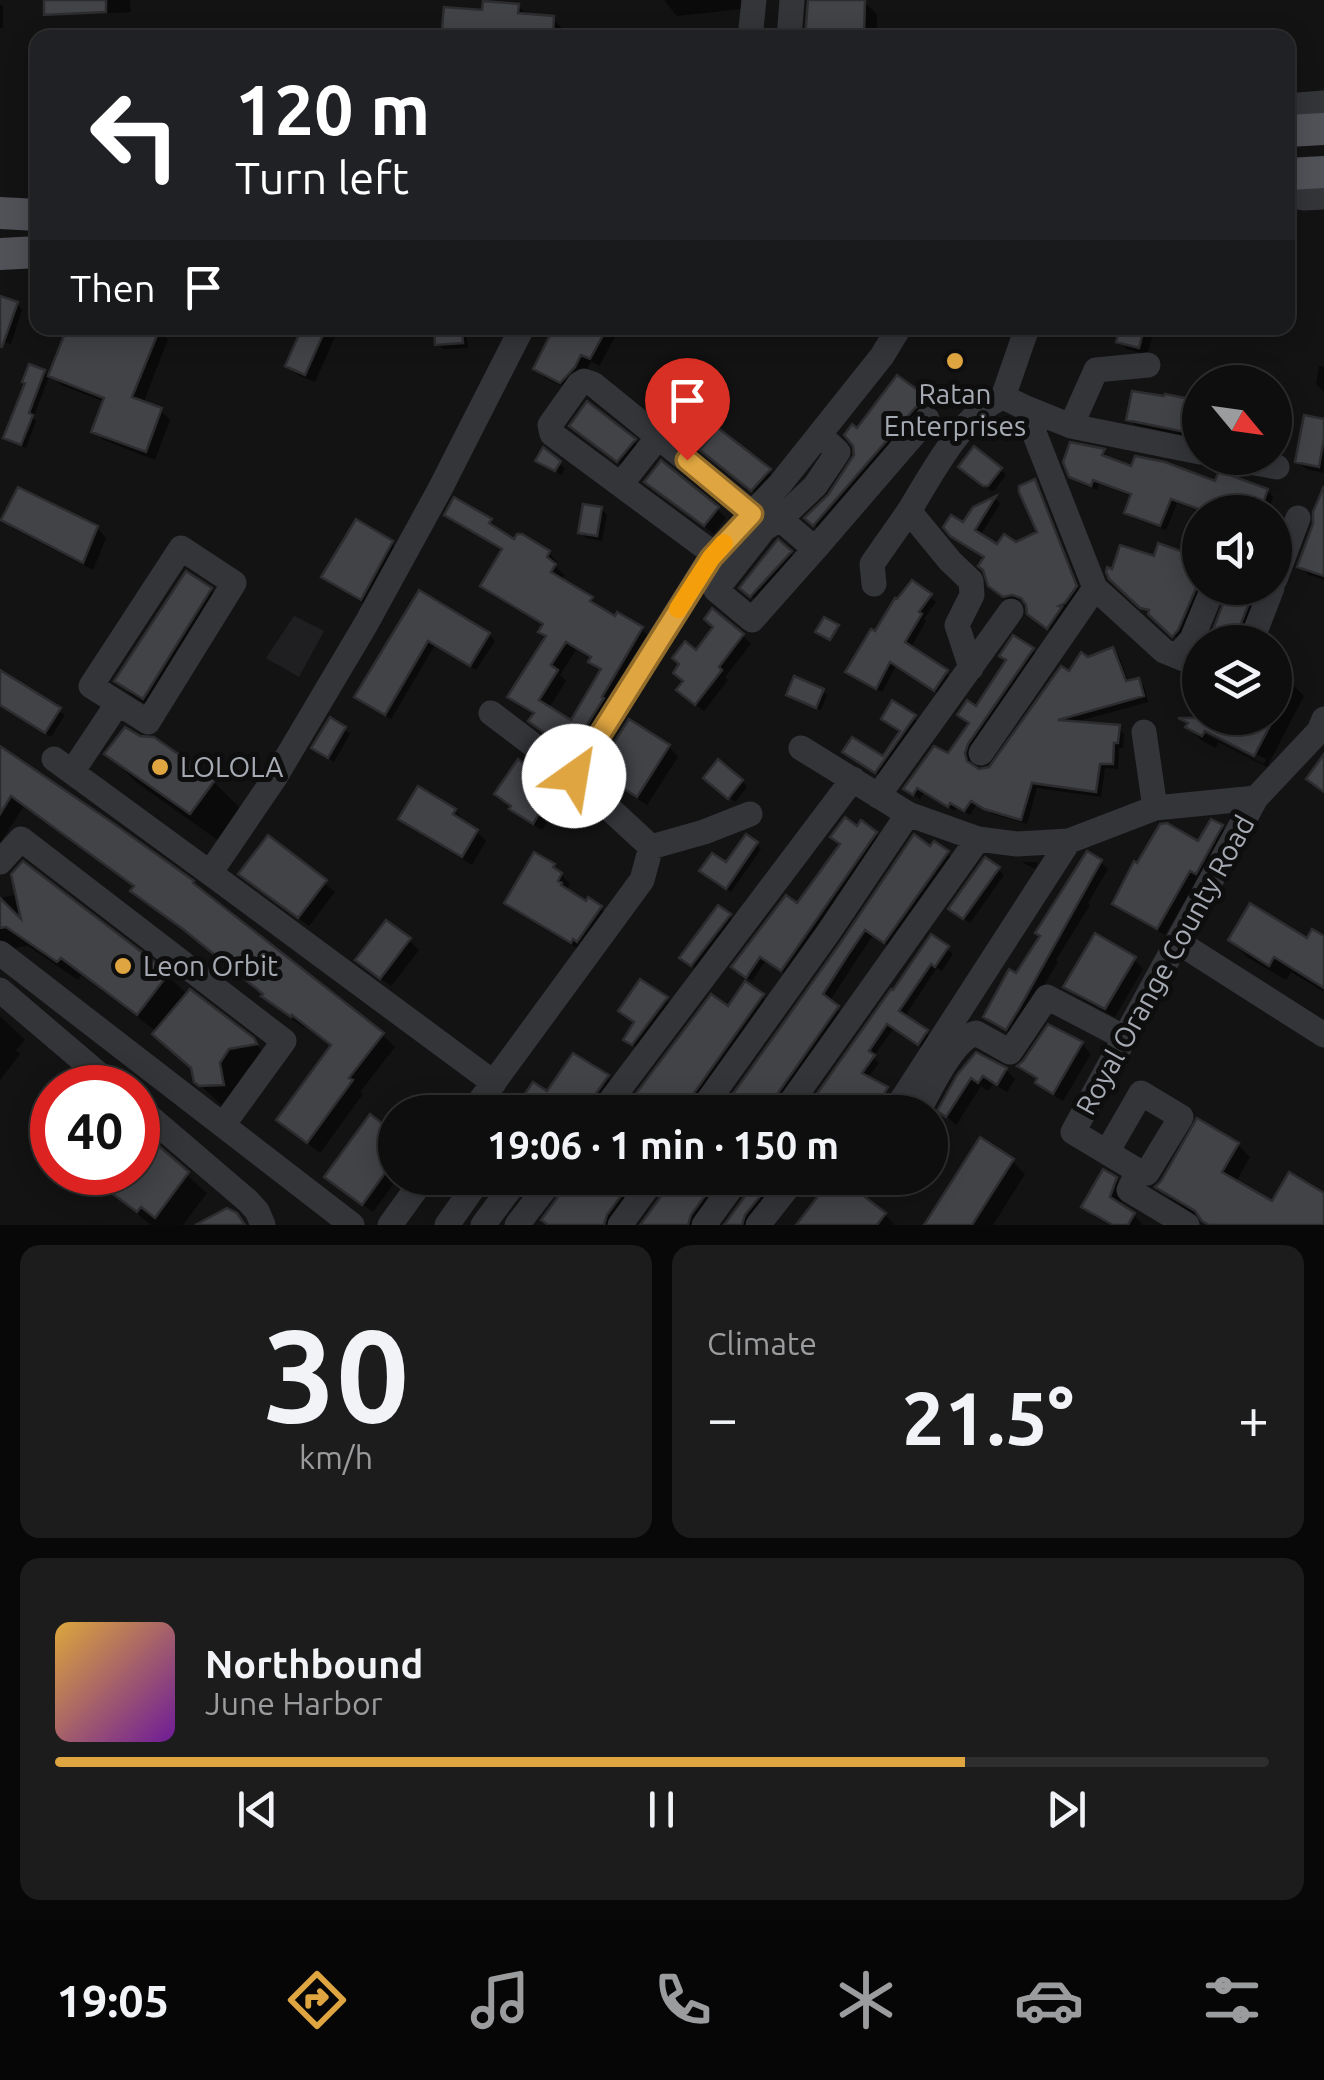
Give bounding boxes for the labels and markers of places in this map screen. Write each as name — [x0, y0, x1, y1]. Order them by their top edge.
marker: Ratan Enterprises — [944, 350, 966, 372]
pin — [645, 358, 730, 461]
place label: Ratan Enterprises — [884, 378, 1026, 441]
place label: LOLOLA — [180, 751, 283, 782]
marker: LOLOLA — [149, 756, 171, 778]
place label: Leon Orbit — [143, 950, 278, 981]
marker: Leon Orbit — [112, 955, 134, 977]

